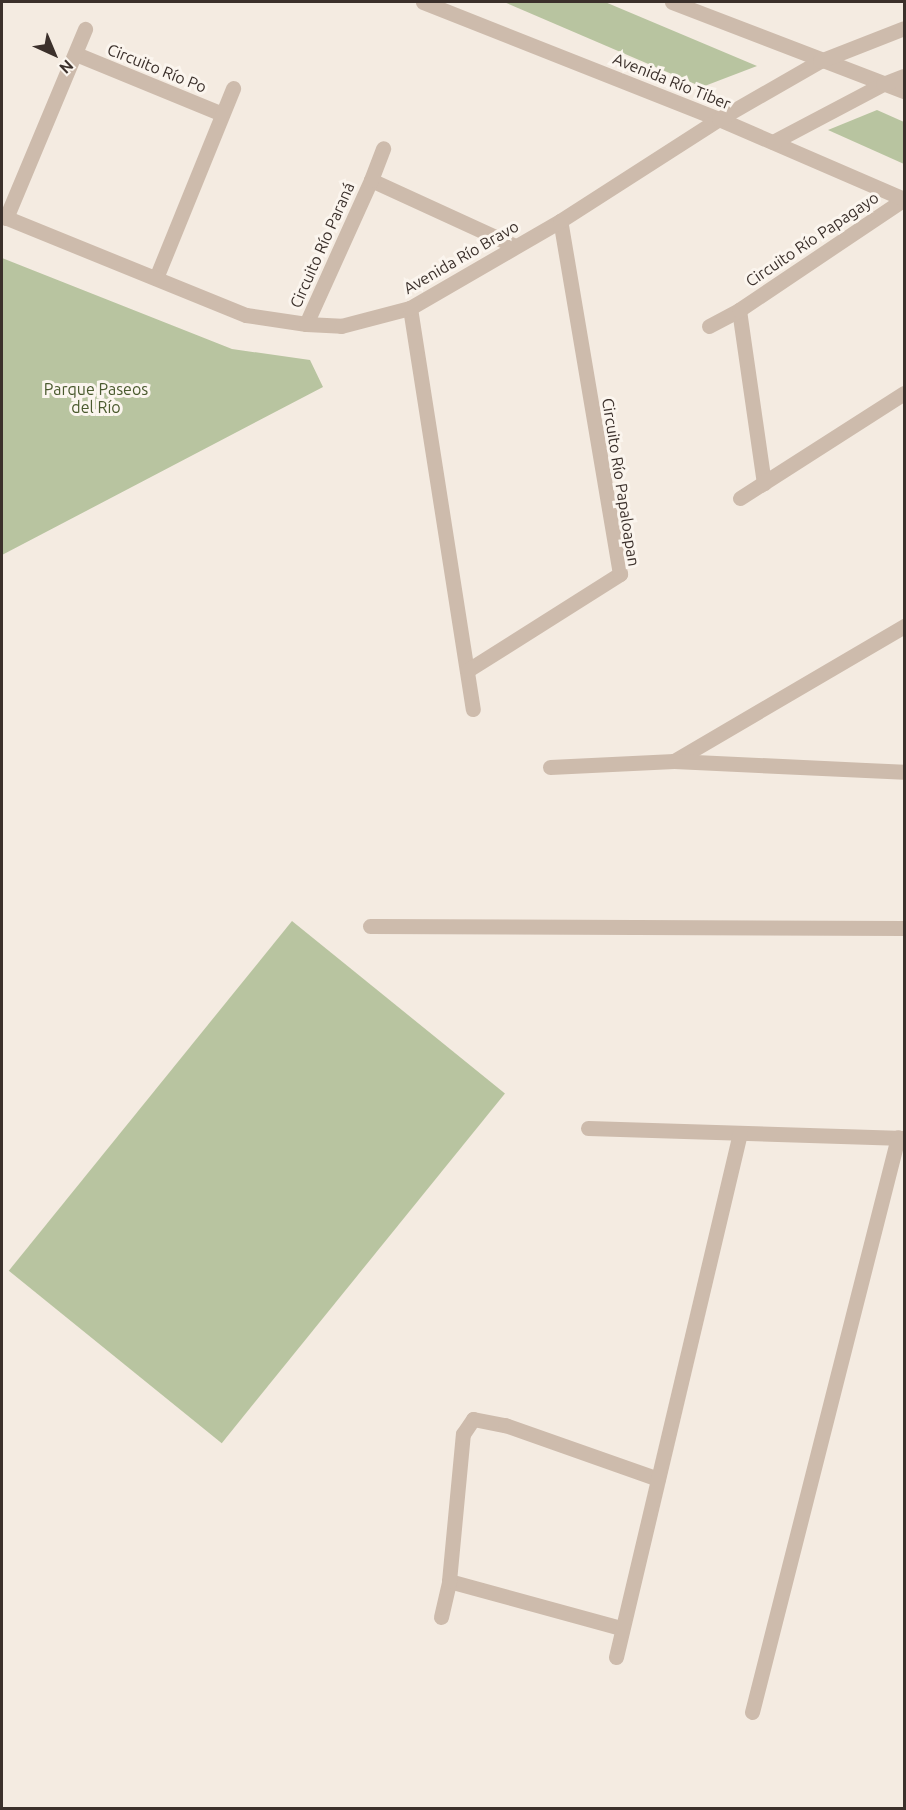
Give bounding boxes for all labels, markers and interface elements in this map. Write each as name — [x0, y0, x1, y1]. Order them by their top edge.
north arrow — [24, 24, 84, 84]
street label: Circuito Río Po — [105, 39, 209, 97]
street label: Avenida Río Tiber — [610, 49, 734, 113]
text: N — [56, 56, 77, 78]
street label: Circuito Río Paraná — [286, 179, 358, 311]
street label: Circuito Río Papagayo — [742, 187, 882, 291]
street label: Avenida Río Bravo — [400, 216, 522, 298]
park label: Parque Paseos del Río — [44, 379, 148, 417]
street label: Circuito Río Papaloapan — [598, 396, 644, 568]

